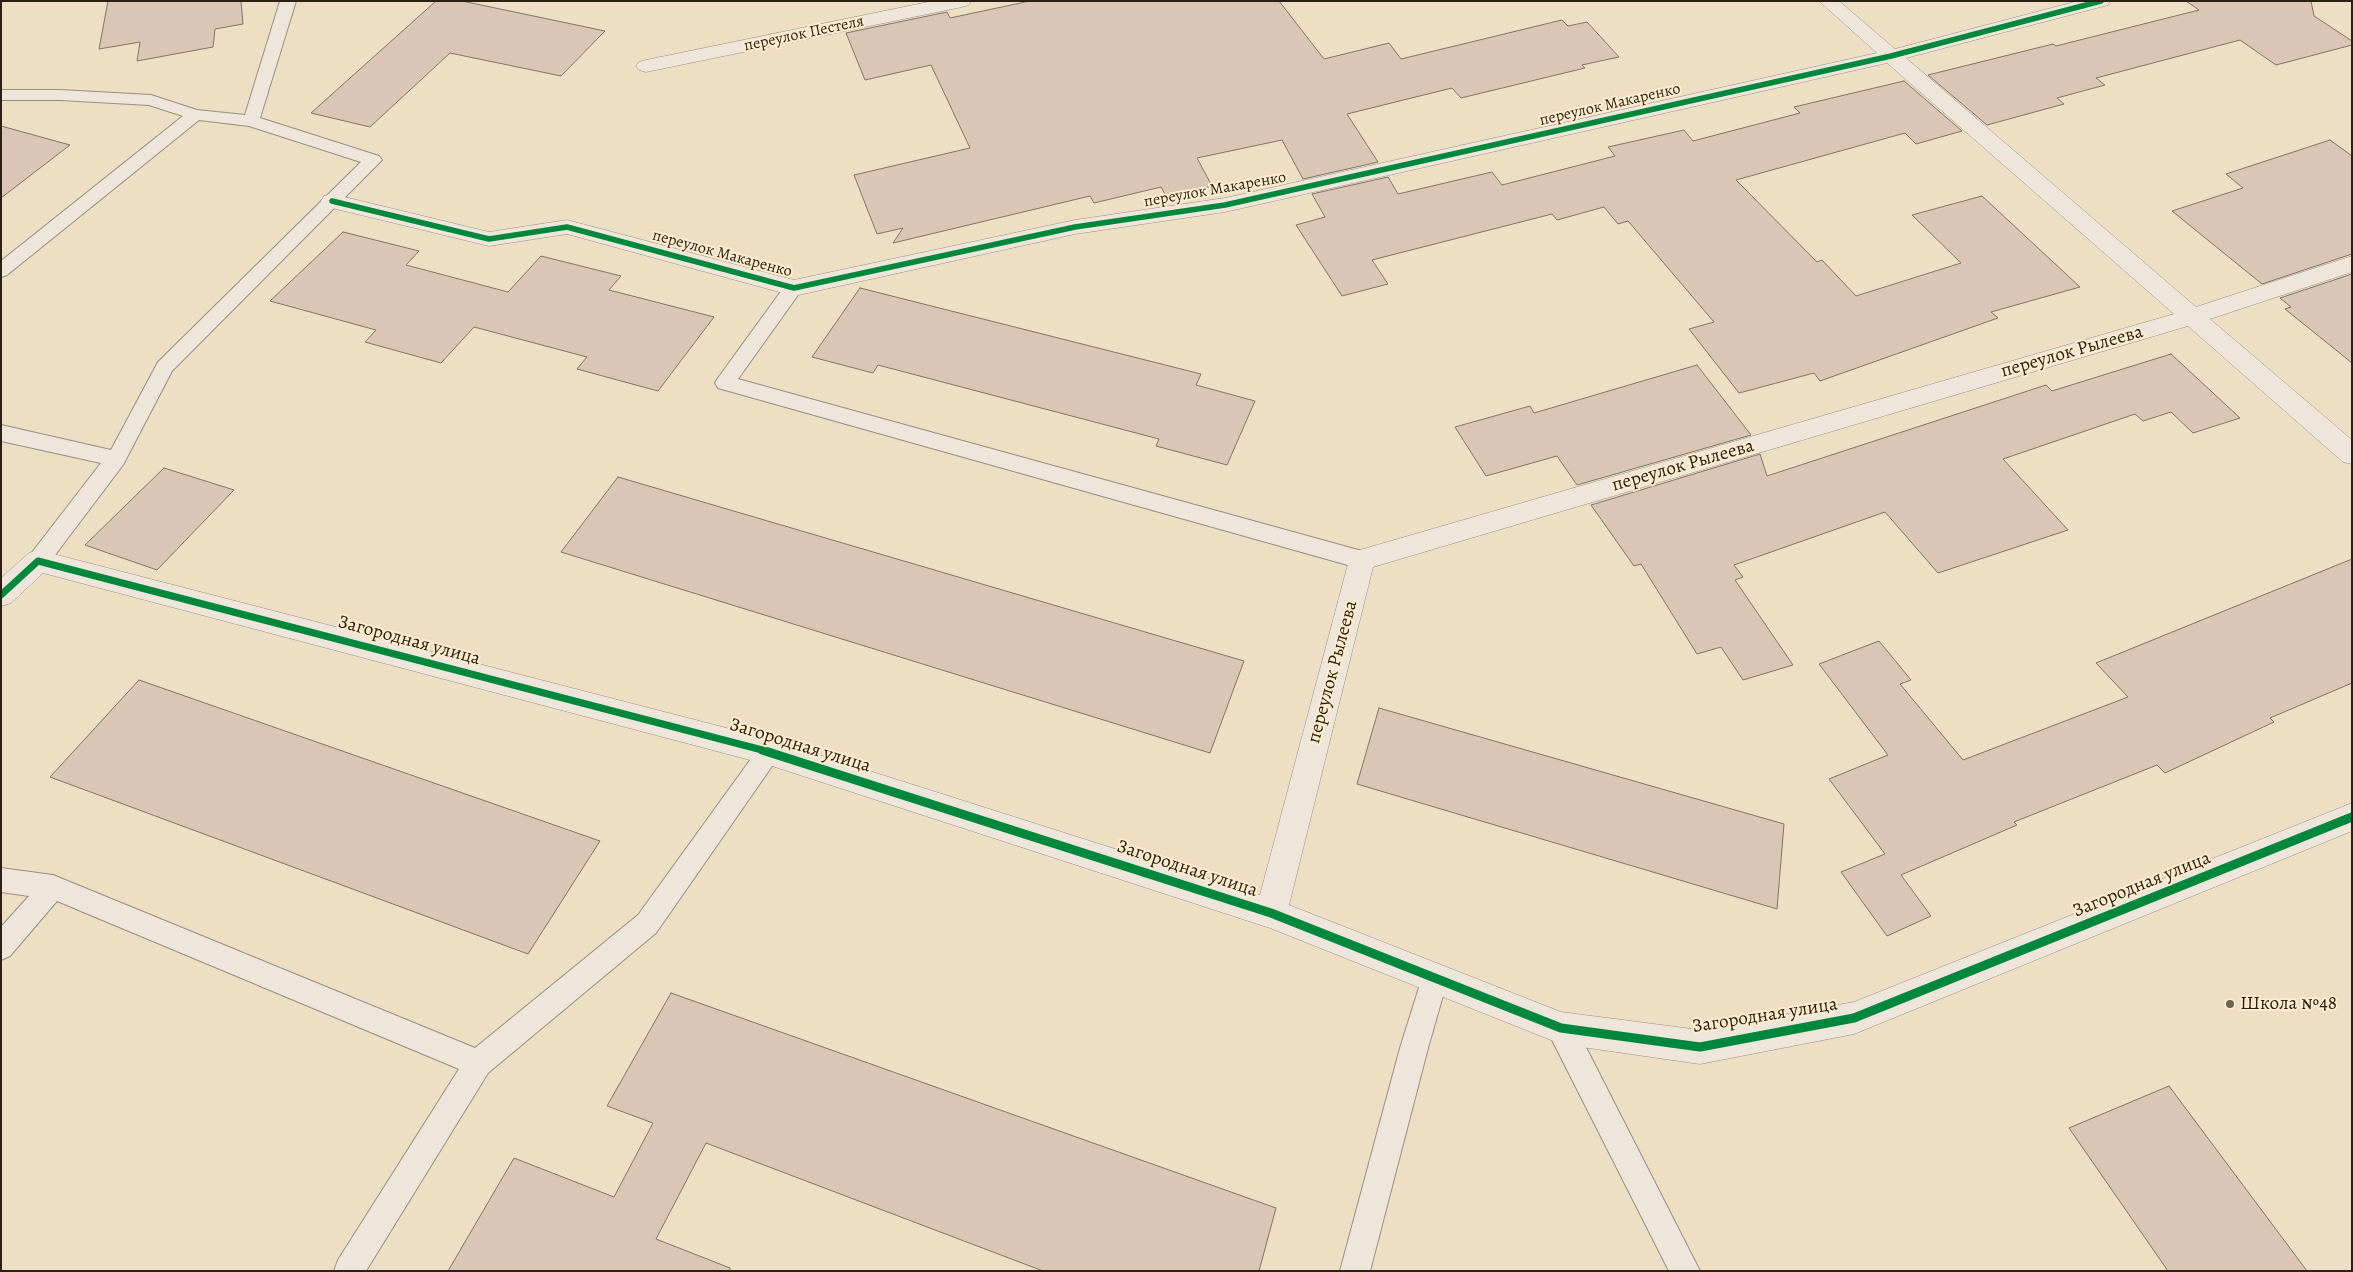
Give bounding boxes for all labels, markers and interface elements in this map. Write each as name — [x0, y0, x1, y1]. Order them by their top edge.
street label: переулок Пестеля — [742, 12, 866, 56]
street label: переулок Макаренко — [1538, 79, 1682, 131]
street label: переулок Макаренко — [1142, 168, 1288, 212]
street label: переулок Макаренко — [650, 226, 794, 282]
street label: переулок Рылеева — [1998, 321, 2146, 383]
street label: переулок Рылеева — [1609, 435, 1757, 497]
street label: переулок Рылеева — [1303, 598, 1363, 746]
street label: Загородная улица — [335, 611, 483, 671]
street label: Загородная улица — [727, 714, 873, 778]
street label: Загородная улица — [1114, 836, 1260, 902]
street label: Загородная улица — [2070, 847, 2214, 923]
street label: Загородная улица — [1691, 993, 1839, 1039]
place label: Школа №48 — [2240, 993, 2337, 1015]
marker: Школа №48 — [2224, 998, 2236, 1010]

